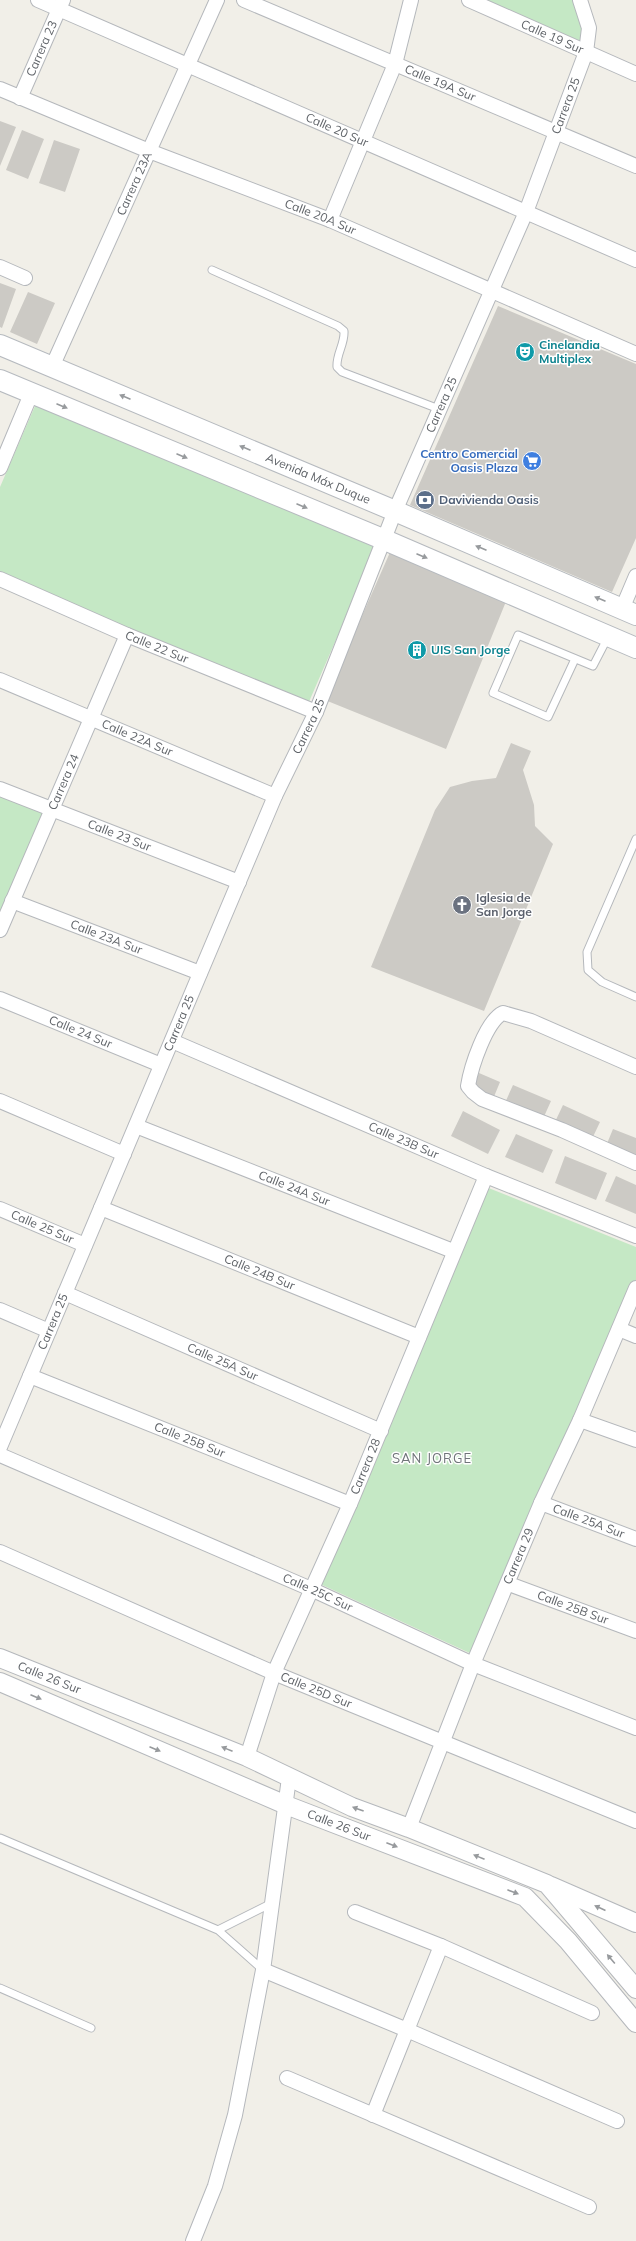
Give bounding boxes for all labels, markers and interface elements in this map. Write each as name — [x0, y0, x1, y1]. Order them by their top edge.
street label: Calle 19 Sur — [519, 16, 587, 57]
street label: Carrera 23 — [22, 18, 60, 79]
street label: Calle 19A Sur — [403, 61, 479, 105]
street label: Carrera 25 — [548, 75, 583, 136]
street label: Calle 20 Sur — [303, 109, 371, 150]
street label: Carrera 23A — [113, 149, 155, 218]
street label: Calle 20A Sur — [283, 195, 359, 238]
place label: Cinelandia Multiplex — [539, 337, 600, 366]
theatre icon: Cinelandia Multiplex — [514, 341, 536, 363]
street label: Carrera 25 — [422, 374, 460, 435]
one-way arrow — [119, 394, 131, 400]
one-way arrow — [56, 403, 67, 409]
one-way arrow — [239, 444, 251, 450]
place label: Centro Comercial Oasis Plaza — [420, 446, 518, 475]
street label: Avenida Máx Duque — [264, 450, 373, 507]
supermarket icon: Centro Comercial Oasis Plaza — [521, 450, 543, 472]
one-way arrow — [176, 453, 187, 459]
bank icon: Davivienda Oasis — [414, 489, 436, 511]
place label: Davivienda Oasis — [439, 492, 539, 507]
one-way arrow — [296, 503, 307, 509]
one-way arrow — [474, 544, 486, 550]
one-way arrow — [416, 553, 427, 559]
one-way arrow — [595, 596, 606, 602]
street label: Calle 22 Sur — [123, 627, 191, 667]
building icon: UIS San Jorge — [406, 639, 428, 661]
place label: UIS San Jorge — [431, 642, 511, 657]
street label: Carrera 25 — [289, 696, 327, 756]
street label: Calle 22A Sur — [100, 716, 176, 759]
street label: Carrera 24 — [45, 752, 82, 812]
street label: Calle 23 Sur — [86, 816, 154, 854]
place label: Iglesia de San Jorge — [476, 890, 532, 919]
church icon: Iglesia de San Jorge — [451, 894, 473, 916]
street label: Calle 23A Sur — [68, 916, 145, 957]
street label: Carrera 25 — [160, 993, 197, 1053]
street label: Calle 24 Sur — [47, 1012, 115, 1051]
street label: Calle 23B Sur — [366, 1118, 442, 1162]
street label: Calle 24A Sur — [256, 1167, 333, 1209]
street label: Calle 25 Sur — [9, 1207, 77, 1247]
street label: Calle 24B Sur — [222, 1251, 298, 1293]
street label: Carrera 25 — [34, 1291, 71, 1352]
street label: Calle 25A Sur — [185, 1339, 261, 1384]
street label: Calle 25B Sur — [152, 1419, 228, 1461]
street label: Carrera 28 — [347, 1436, 383, 1497]
district label: SAN JORGE — [392, 1450, 472, 1466]
street label: Calle 25A Sur — [551, 1500, 628, 1541]
street label: Carrera 29 — [500, 1526, 537, 1586]
street label: Calle 25C Sur — [280, 1570, 356, 1615]
street label: Calle 25B Sur — [535, 1587, 611, 1627]
street label: Calle 26 Sur — [16, 1658, 84, 1697]
street label: Calle 25D Sur — [278, 1668, 355, 1711]
one-way arrow — [30, 1694, 41, 1700]
one-way arrow — [150, 1746, 162, 1752]
one-way arrow — [220, 1746, 232, 1752]
street label: Calle 26 Sur — [305, 1806, 374, 1844]
one-way arrow — [351, 1806, 363, 1812]
one-way arrow — [387, 1842, 399, 1848]
one-way arrow — [472, 1853, 484, 1859]
one-way arrow — [508, 1890, 520, 1896]
one-way arrow — [595, 1905, 606, 1911]
one-way arrow — [606, 1954, 615, 1965]

